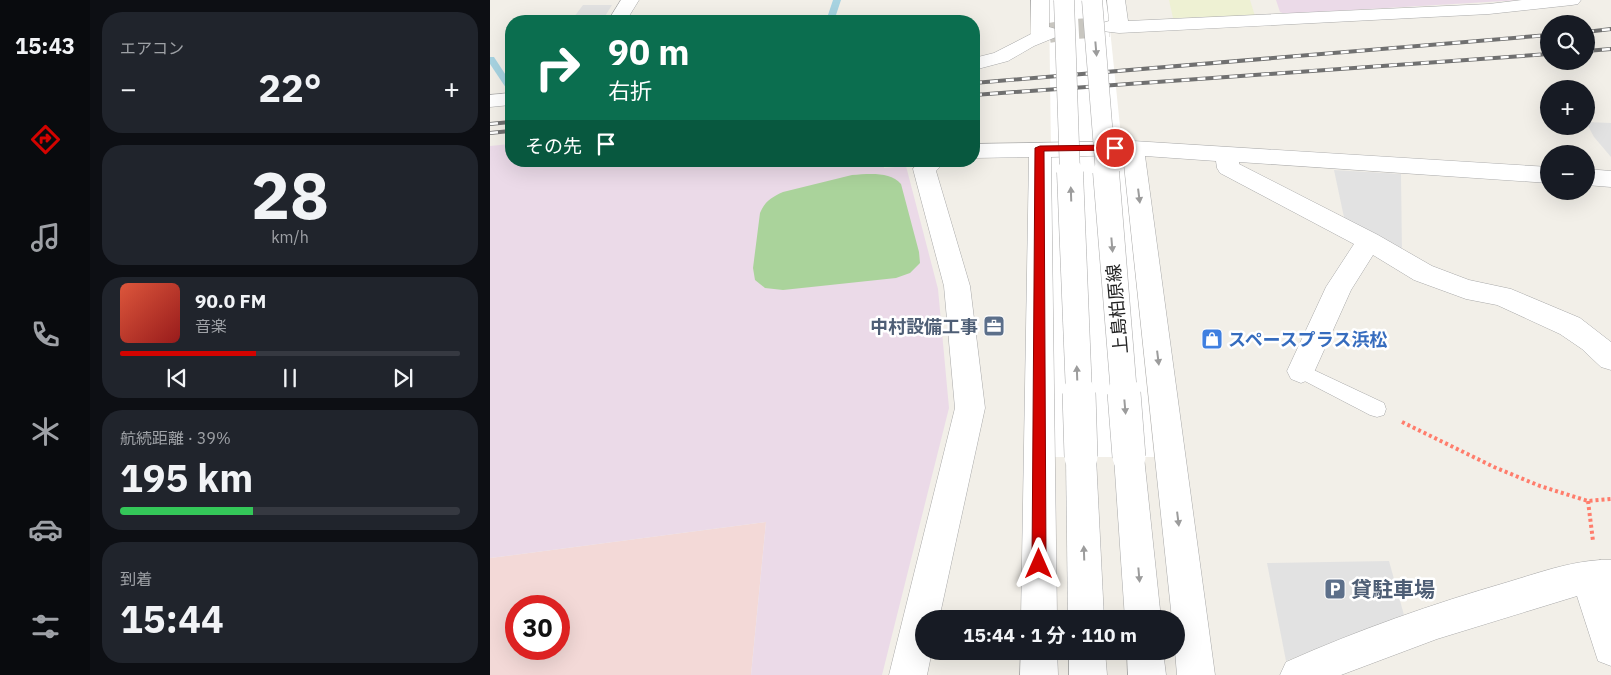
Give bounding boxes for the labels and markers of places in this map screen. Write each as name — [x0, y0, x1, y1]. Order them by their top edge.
pin — [1094, 127, 1136, 169]
office icon: 中村設備工事 — [982, 314, 1006, 338]
place label: 中村設備工事 — [870, 315, 978, 338]
shop icon: スペースプラス浜松 — [1200, 327, 1224, 351]
place label: スペースプラス浜松 — [1228, 328, 1387, 351]
place label: 貸駐車場 — [1351, 575, 1435, 603]
parking icon: 貸駐車場 — [1323, 577, 1347, 601]

